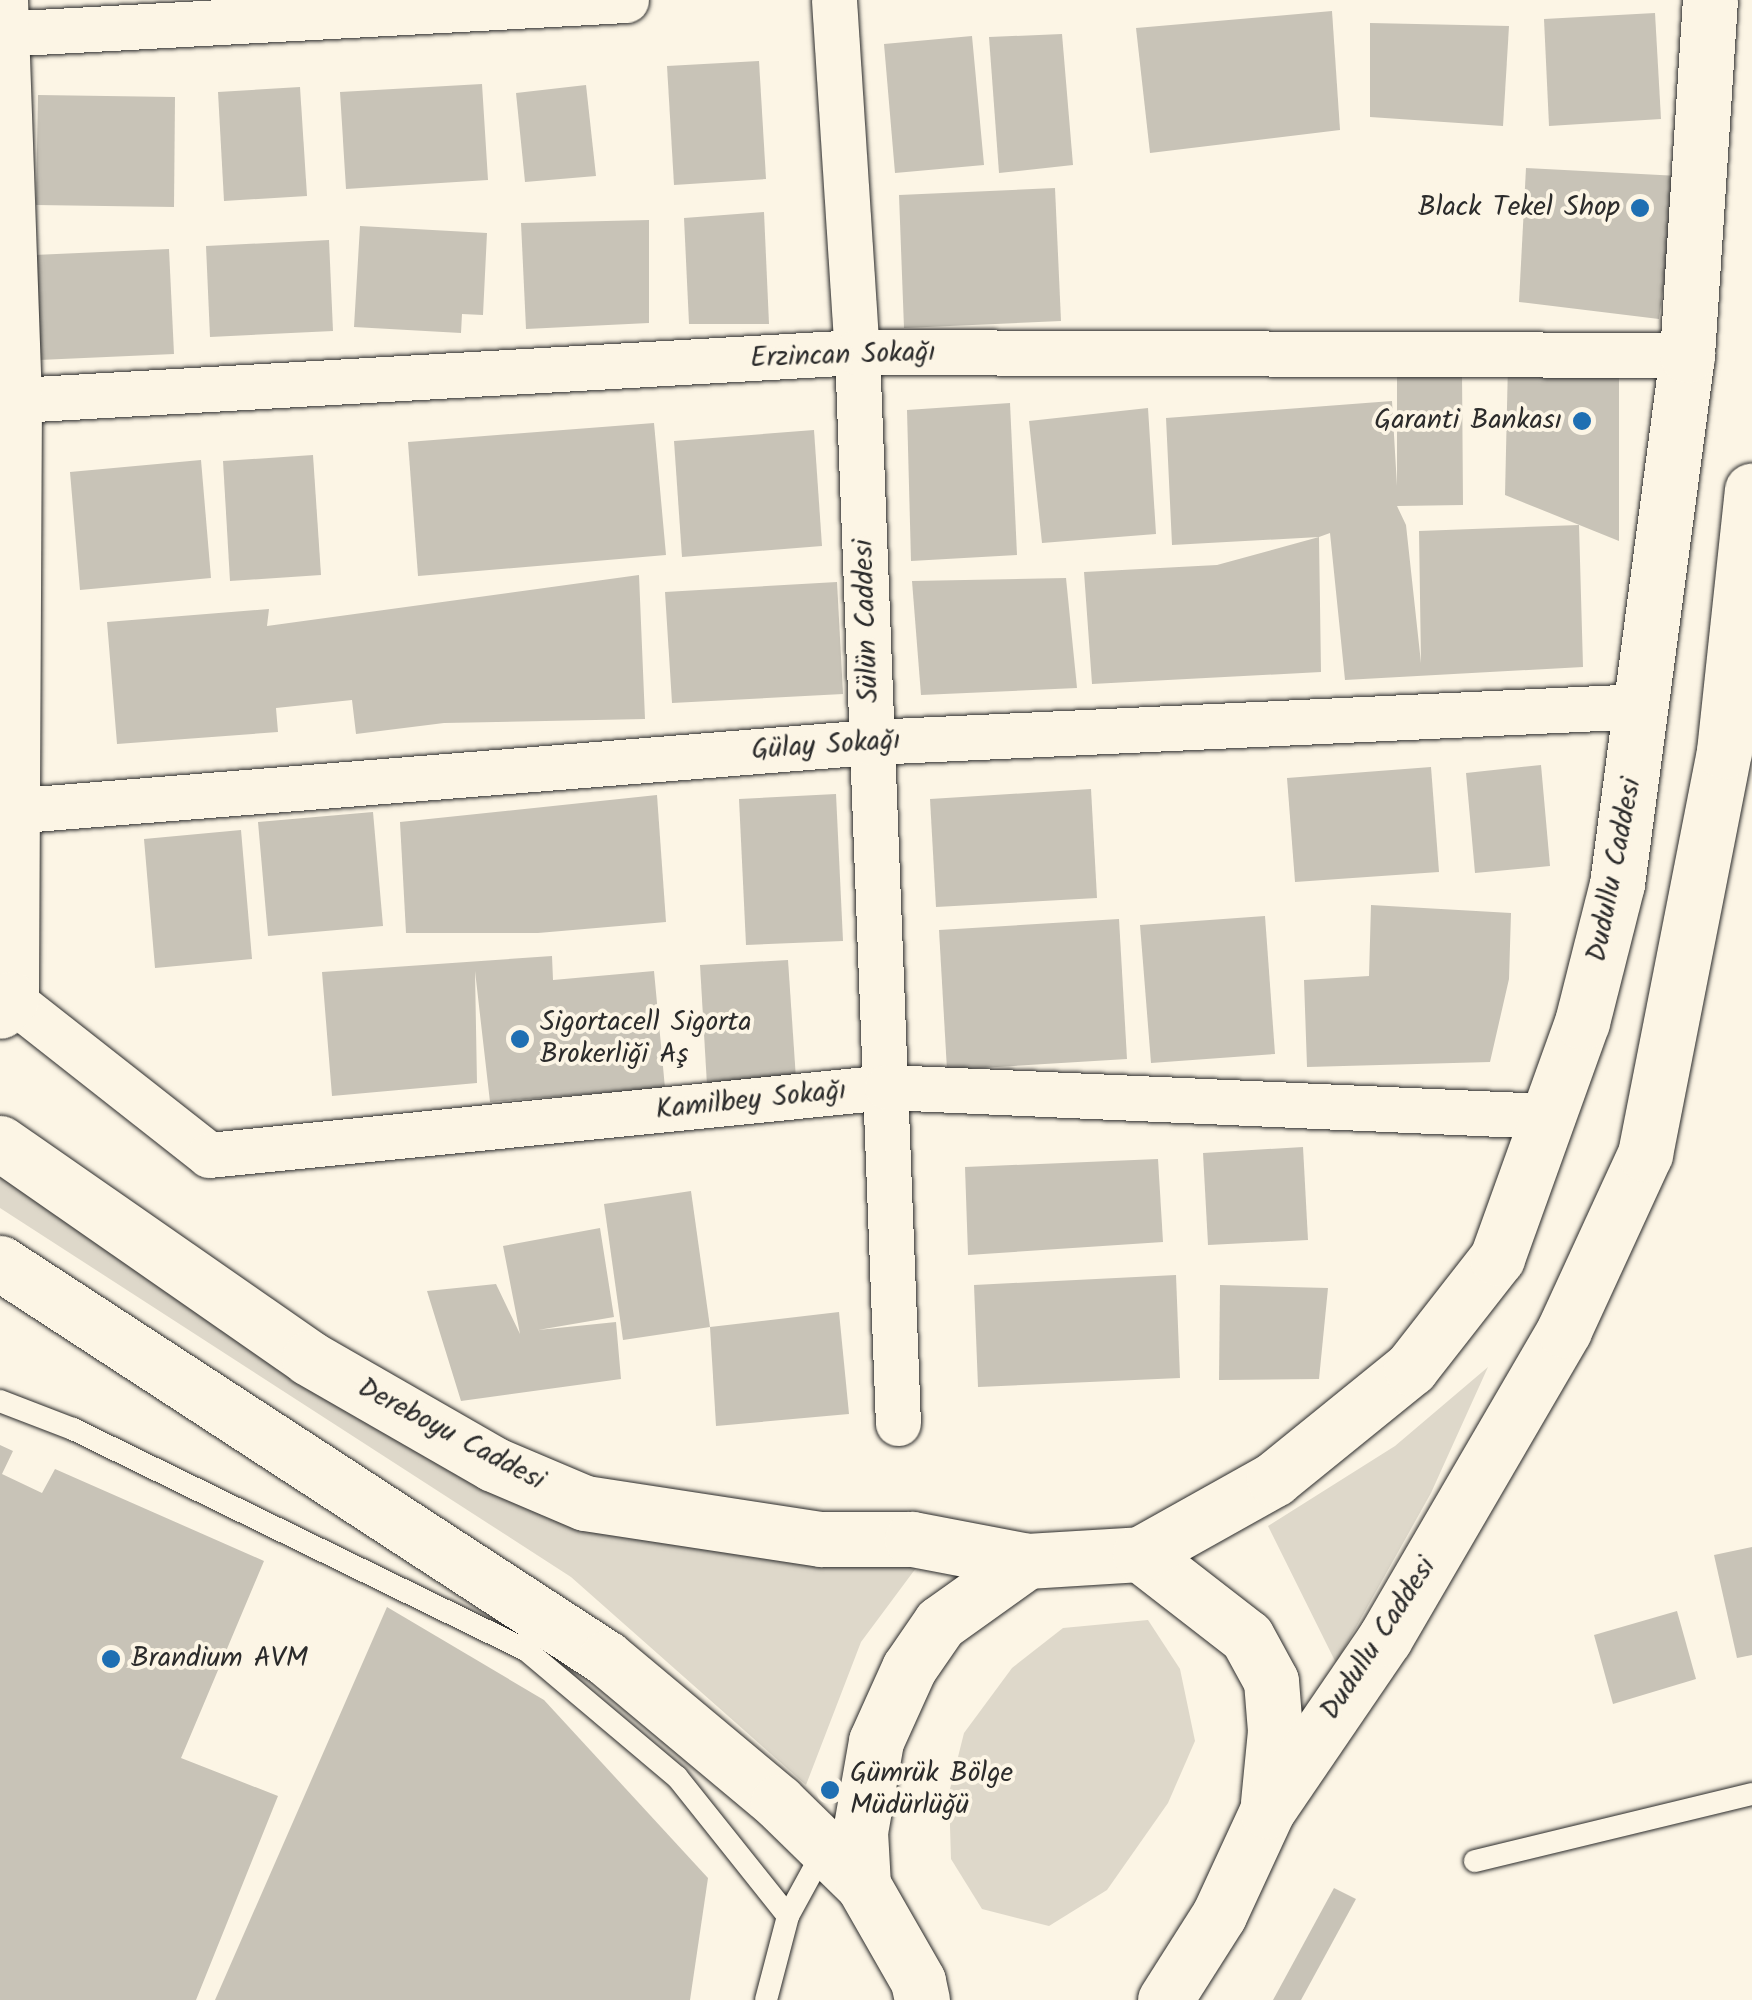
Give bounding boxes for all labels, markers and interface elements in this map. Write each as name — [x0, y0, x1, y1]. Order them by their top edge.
place label: Black Tekel Shop — [1418, 191, 1620, 225]
marker: Black Tekel Shop — [1629, 197, 1651, 219]
street label: Erzincan Sokağı — [750, 336, 936, 376]
place label: Garanti Bankası — [1374, 404, 1562, 438]
marker: Garanti Bankası — [1571, 410, 1593, 432]
street label: Sülün Caddesi — [847, 539, 887, 703]
street label: Gülay Sokağı — [750, 724, 902, 768]
street label: Dudullu Caddesi — [1581, 775, 1649, 965]
place label: Sigortacell Sigorta Brokerliği Aş — [540, 1006, 752, 1072]
marker: Sigortacell Sigorta Brokerliği Aş — [509, 1028, 531, 1050]
street label: Kamilbey Sokağı — [654, 1074, 848, 1128]
street label: Dereboyu Caddesi — [352, 1372, 550, 1498]
street label: Dudullu Caddesi — [1314, 1552, 1444, 1726]
place label: Brandium AVM — [131, 1642, 308, 1676]
marker: Brandium AVM — [100, 1648, 122, 1670]
place label: Gümrük Bölge Müdürlüğü — [850, 1757, 1013, 1823]
marker: Gümrük Bölge Müdürlüğü — [819, 1779, 841, 1801]

